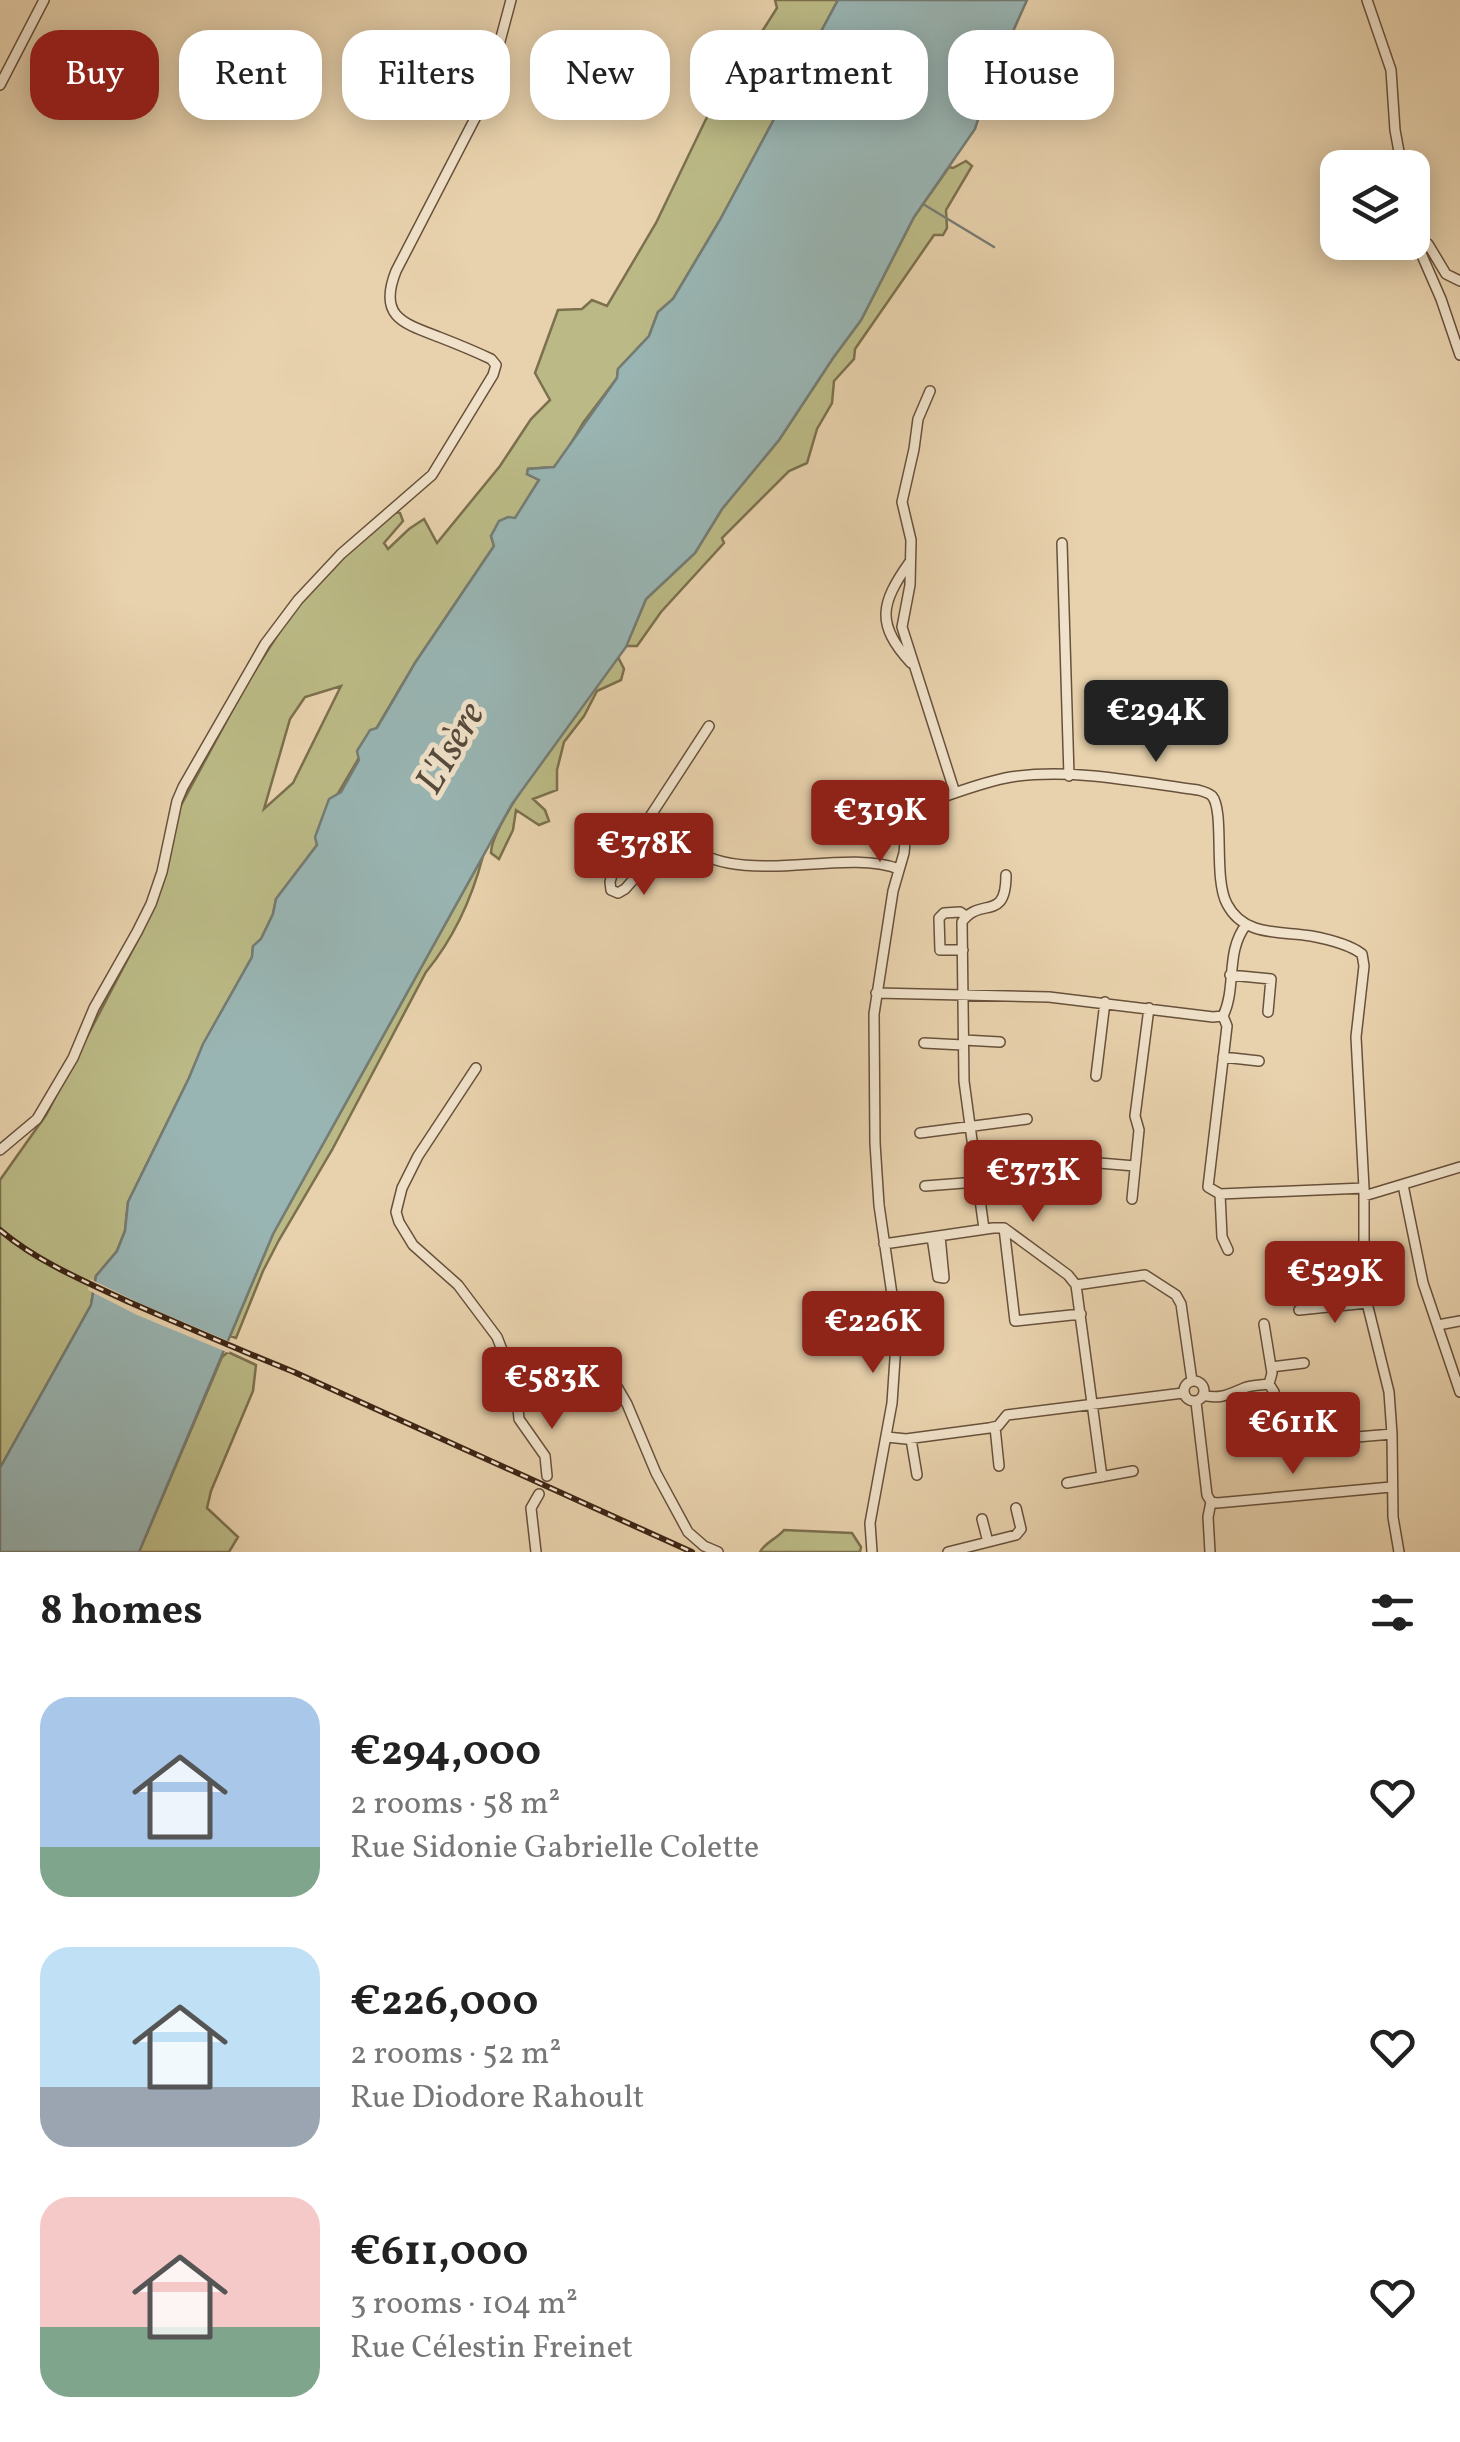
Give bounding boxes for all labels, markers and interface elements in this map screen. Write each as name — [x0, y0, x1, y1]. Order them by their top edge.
chip: Buy — [30, 30, 159, 120]
chip: Rent — [179, 30, 322, 120]
chip: Filters — [342, 30, 510, 120]
chip: New — [530, 30, 670, 120]
chip: Apartment — [690, 30, 928, 120]
chip: House — [948, 30, 1114, 120]
map controls — [1320, 150, 1430, 260]
button: layers — [1320, 150, 1430, 260]
pin: €294K — [1086, 680, 1226, 765]
text: €294K — [1106, 690, 1206, 734]
water label: L'Isère — [403, 692, 501, 805]
pin: €319K — [810, 780, 950, 865]
text: €319K — [833, 790, 927, 834]
pin: €378K — [574, 813, 714, 898]
text: €378K — [596, 823, 692, 867]
pin: €373K — [963, 1140, 1103, 1225]
text: €373K — [986, 1150, 1080, 1194]
pin: €529K — [1265, 1241, 1405, 1326]
text: €529K — [1287, 1251, 1383, 1295]
pin: €226K — [803, 1291, 943, 1376]
text: €226K — [824, 1301, 922, 1345]
pin: €583K — [482, 1347, 622, 1432]
text: €583K — [504, 1357, 600, 1401]
pin: €611K — [1223, 1392, 1363, 1477]
text: €611K — [1248, 1402, 1338, 1446]
text: 8 homes — [40, 1583, 203, 1642]
icon: filters — [1365, 1585, 1420, 1640]
text: €294,000 — [350, 1724, 541, 1783]
icon: home — [120, 1737, 240, 1857]
icon: heart — [1365, 1770, 1420, 1825]
text: 2 rooms · 58 m² — [350, 1783, 560, 1827]
text: Rue Sidonie Gabrielle Colette — [350, 1827, 759, 1871]
text: €226,000 — [350, 1974, 538, 2033]
icon: home — [120, 1987, 240, 2107]
icon: heart — [1365, 2020, 1420, 2075]
text: 2 rooms · 52 m² — [350, 2033, 561, 2077]
text: Rue Diodore Rahoult — [350, 2077, 644, 2121]
text: €611,000 — [350, 2224, 528, 2283]
icon: home — [120, 2237, 240, 2357]
icon: heart — [1365, 2270, 1420, 2325]
text: 3 rooms · 104 m² — [350, 2283, 578, 2327]
text: Rue Célestin Freinet — [350, 2327, 633, 2371]

